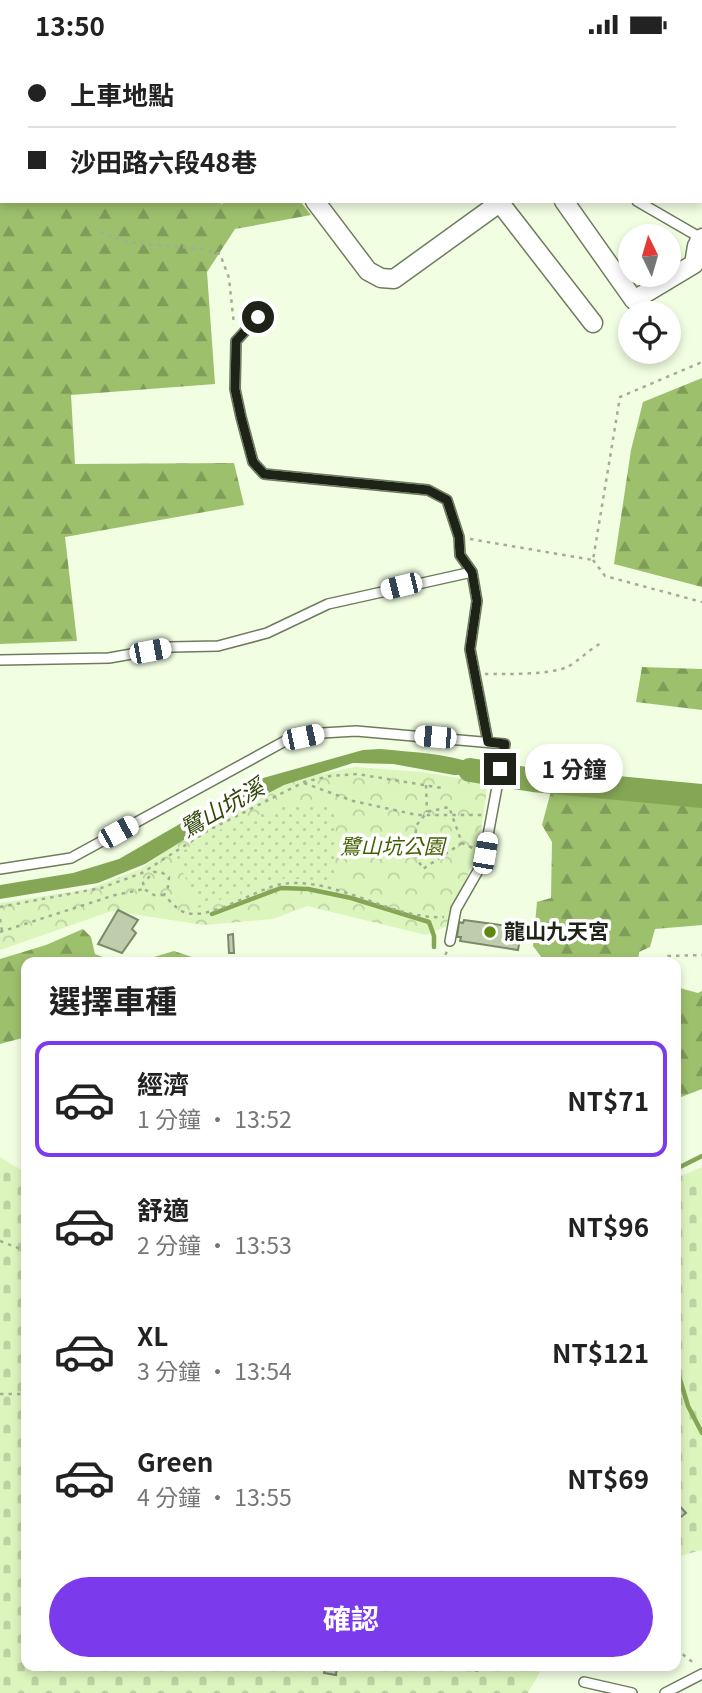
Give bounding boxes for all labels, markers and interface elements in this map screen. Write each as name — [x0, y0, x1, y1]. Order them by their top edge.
text: 13:50 — [35, 6, 105, 43]
text: 上車地點 — [70, 75, 174, 112]
text: 沙田路六段48巷 — [70, 142, 257, 179]
north arrow — [618, 224, 681, 287]
map controls — [618, 224, 681, 364]
route start — [242, 301, 274, 333]
button: locate — [618, 301, 681, 364]
car — [379, 571, 424, 601]
car — [128, 637, 173, 665]
car — [281, 722, 326, 752]
car — [414, 725, 457, 749]
callout: 1 分鐘 — [524, 745, 622, 793]
text: 1 分鐘 — [542, 751, 606, 785]
route end — [484, 753, 516, 785]
water label: 鷺山坑溪 — [173, 767, 272, 844]
car — [95, 813, 142, 851]
park label: 鷺山坑公園 — [340, 830, 447, 860]
car — [472, 830, 499, 876]
place label: 龍山九天宮 — [504, 915, 609, 945]
marker: 龍山九天宮 — [482, 924, 498, 940]
text: 選擇車種 — [49, 976, 177, 1022]
text: 經濟 — [137, 1064, 189, 1101]
icon: car — [53, 1068, 116, 1131]
text: NT$71 — [567, 1081, 649, 1118]
text: 1 分鐘 · 13:52 — [137, 1101, 292, 1135]
text: 舒適 — [137, 1190, 189, 1227]
icon: car — [53, 1194, 116, 1257]
text: NT$96 — [567, 1207, 649, 1244]
text: 2 分鐘 · 13:53 — [137, 1227, 292, 1261]
text: XL — [137, 1316, 168, 1353]
icon: car — [53, 1320, 116, 1383]
text: NT$121 — [552, 1333, 649, 1370]
text: 3 分鐘 · 13:54 — [137, 1353, 292, 1387]
text: Green — [137, 1442, 213, 1479]
icon: car — [53, 1446, 116, 1509]
text: NT$69 — [567, 1459, 649, 1496]
text: 4 分鐘 · 13:55 — [137, 1479, 292, 1513]
button: 確認 — [49, 1577, 653, 1657]

